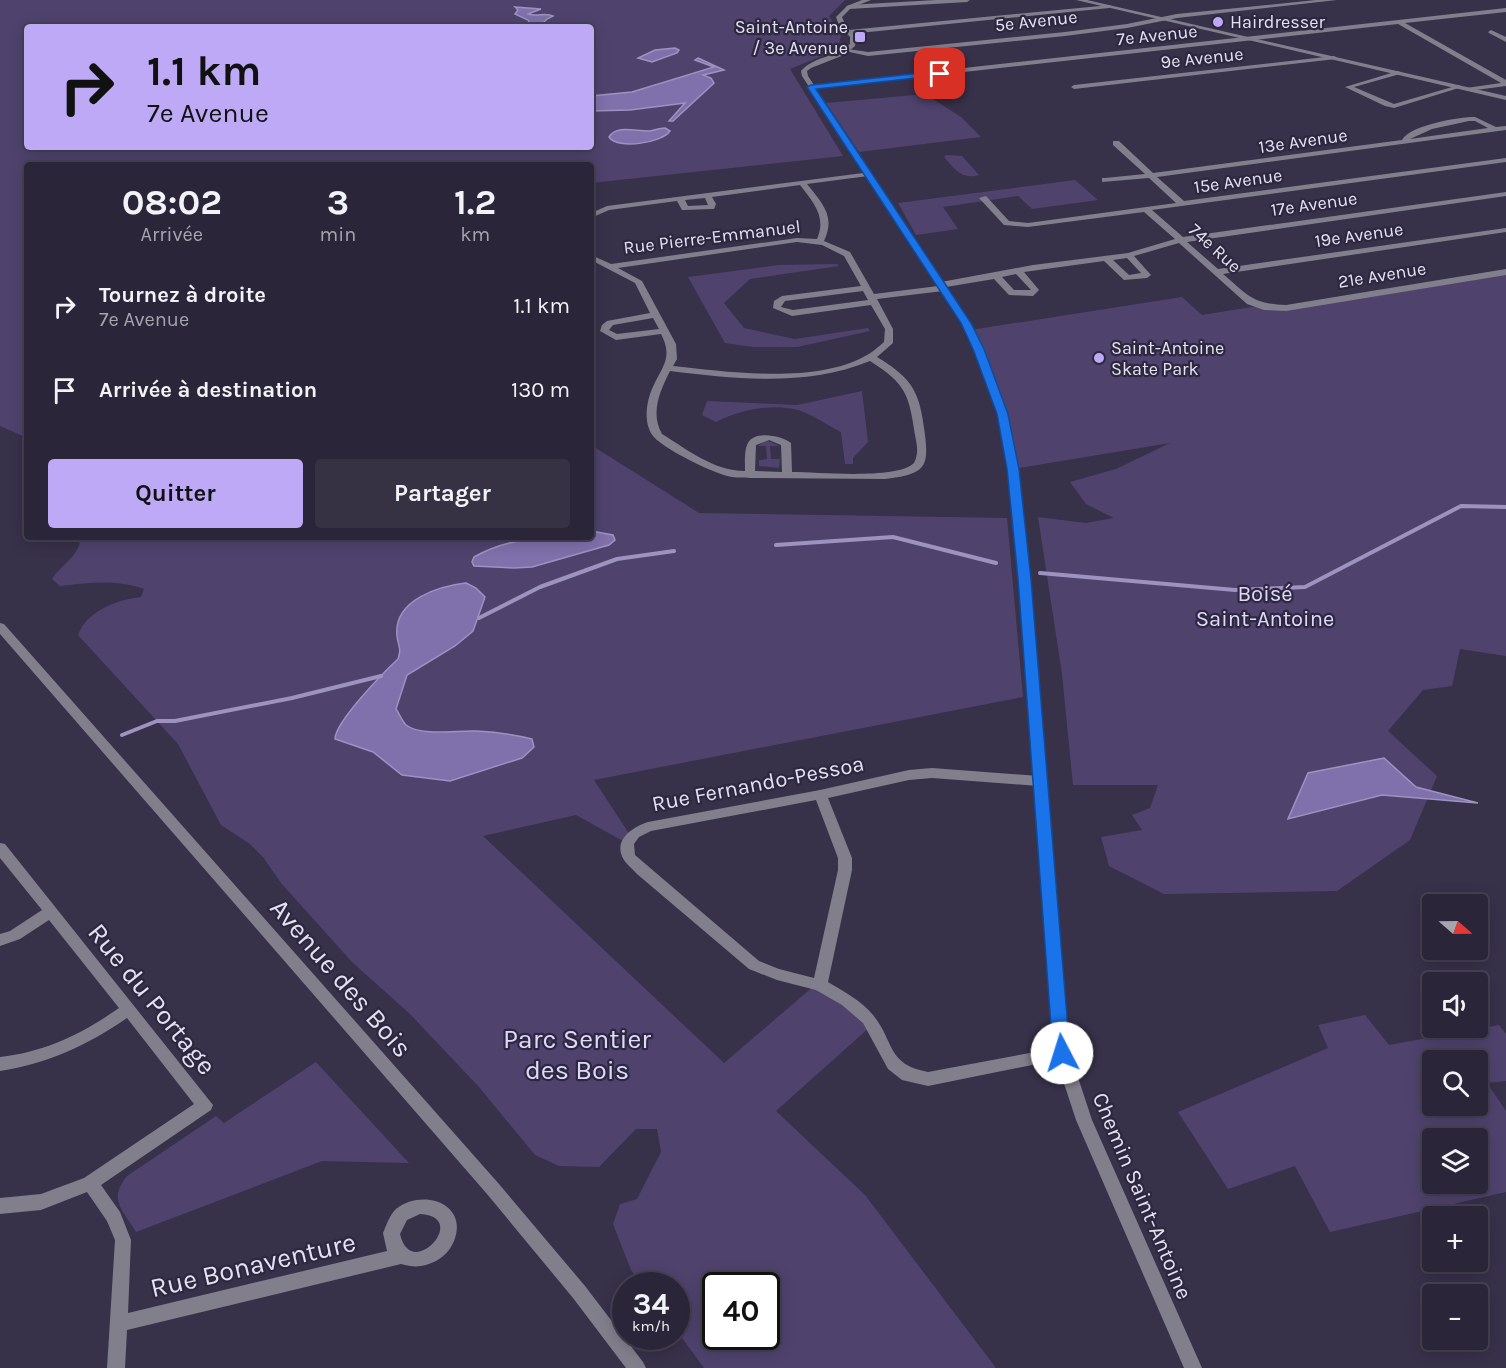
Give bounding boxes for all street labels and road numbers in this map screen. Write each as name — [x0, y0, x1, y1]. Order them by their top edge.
street label: 5e Avenue — [994, 6, 1078, 36]
street label: 7e Avenue — [1115, 20, 1199, 50]
street label: 9e Avenue — [1159, 43, 1245, 73]
street label: 13e Avenue — [1257, 124, 1349, 158]
street label: 15e Avenue — [1192, 164, 1284, 198]
street label: 17e Avenue — [1269, 187, 1359, 221]
street label: Rue Pierre-Emmanuel — [622, 215, 802, 259]
street label: 19e Avenue — [1313, 218, 1405, 252]
street label: 74e Rue — [1184, 219, 1246, 277]
street label: 21e Avenue — [1336, 257, 1428, 293]
street label: Rue Fernando-Pessoa — [650, 751, 866, 817]
street label: Avenue des Bois — [263, 892, 419, 1064]
street label: Rue du Portage — [81, 917, 223, 1081]
street label: Chemin Saint-Antoine — [1087, 1089, 1197, 1303]
street label: Rue Bonaventure — [147, 1226, 359, 1304]

